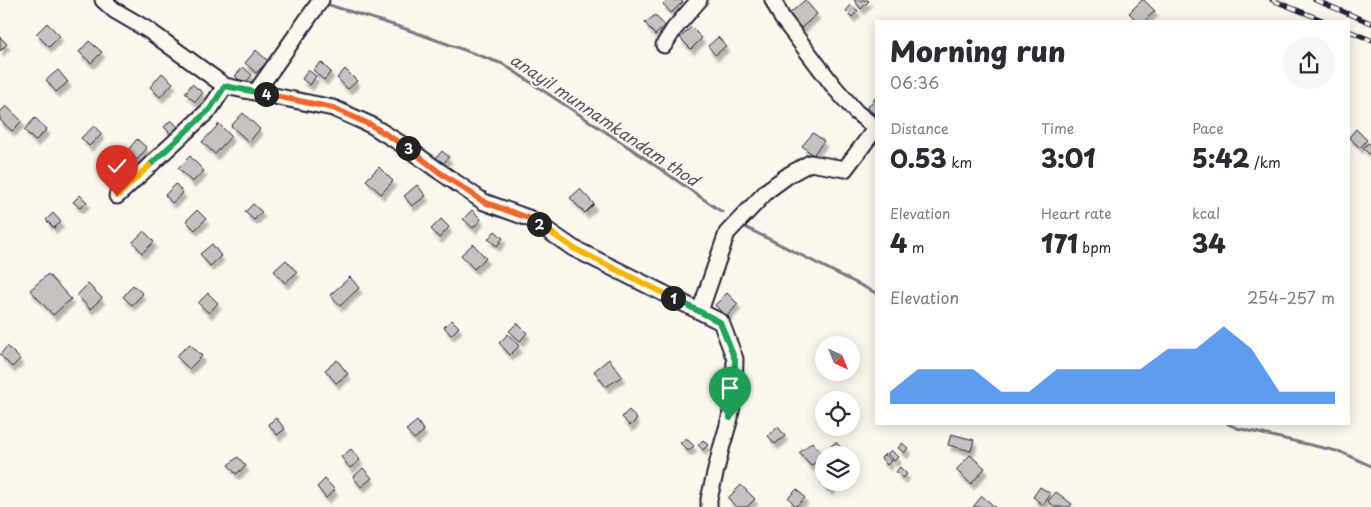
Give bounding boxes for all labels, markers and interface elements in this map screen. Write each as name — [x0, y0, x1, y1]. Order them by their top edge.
text: Morning run — [890, 29, 1066, 72]
button: share — [1283, 37, 1335, 89]
water label: anayil munnamkandam thod — [506, 47, 706, 193]
text: 06:36 — [890, 70, 939, 94]
pin: 4 — [254, 82, 278, 106]
text: 4 — [262, 84, 271, 105]
text: Distance — [890, 118, 949, 139]
text: Time — [1041, 118, 1074, 139]
text: Pace — [1192, 118, 1224, 139]
pin: 3 — [396, 136, 420, 160]
text: 3 — [404, 138, 413, 159]
text: 0.53 — [890, 139, 947, 177]
text: 3:01 — [1041, 139, 1095, 177]
text: 5:42 — [1192, 139, 1250, 177]
pin — [96, 145, 138, 196]
icon: check — [103, 152, 131, 180]
text: km — [947, 152, 972, 173]
text: /km — [1250, 152, 1281, 173]
text: Elevation — [890, 203, 950, 224]
text: Heart rate — [1041, 203, 1112, 224]
text: kcal — [1192, 203, 1220, 224]
pin: 2 — [526, 212, 552, 236]
text: 2 — [535, 214, 544, 235]
text: 4 — [890, 224, 907, 262]
text: 171 — [1041, 224, 1078, 262]
text: 34 — [1192, 224, 1226, 262]
text: m — [907, 237, 924, 258]
text: bpm — [1078, 237, 1111, 258]
text: Elevation — [890, 285, 959, 309]
text: 254–257 m — [1247, 285, 1335, 309]
pin: 1 — [660, 286, 686, 310]
text: 1 — [670, 288, 677, 309]
north arrow — [815, 336, 860, 381]
map controls — [815, 336, 860, 491]
pin — [709, 367, 751, 418]
icon: arrive — [716, 374, 744, 402]
button: locate — [815, 391, 860, 436]
button: layers — [815, 446, 860, 491]

